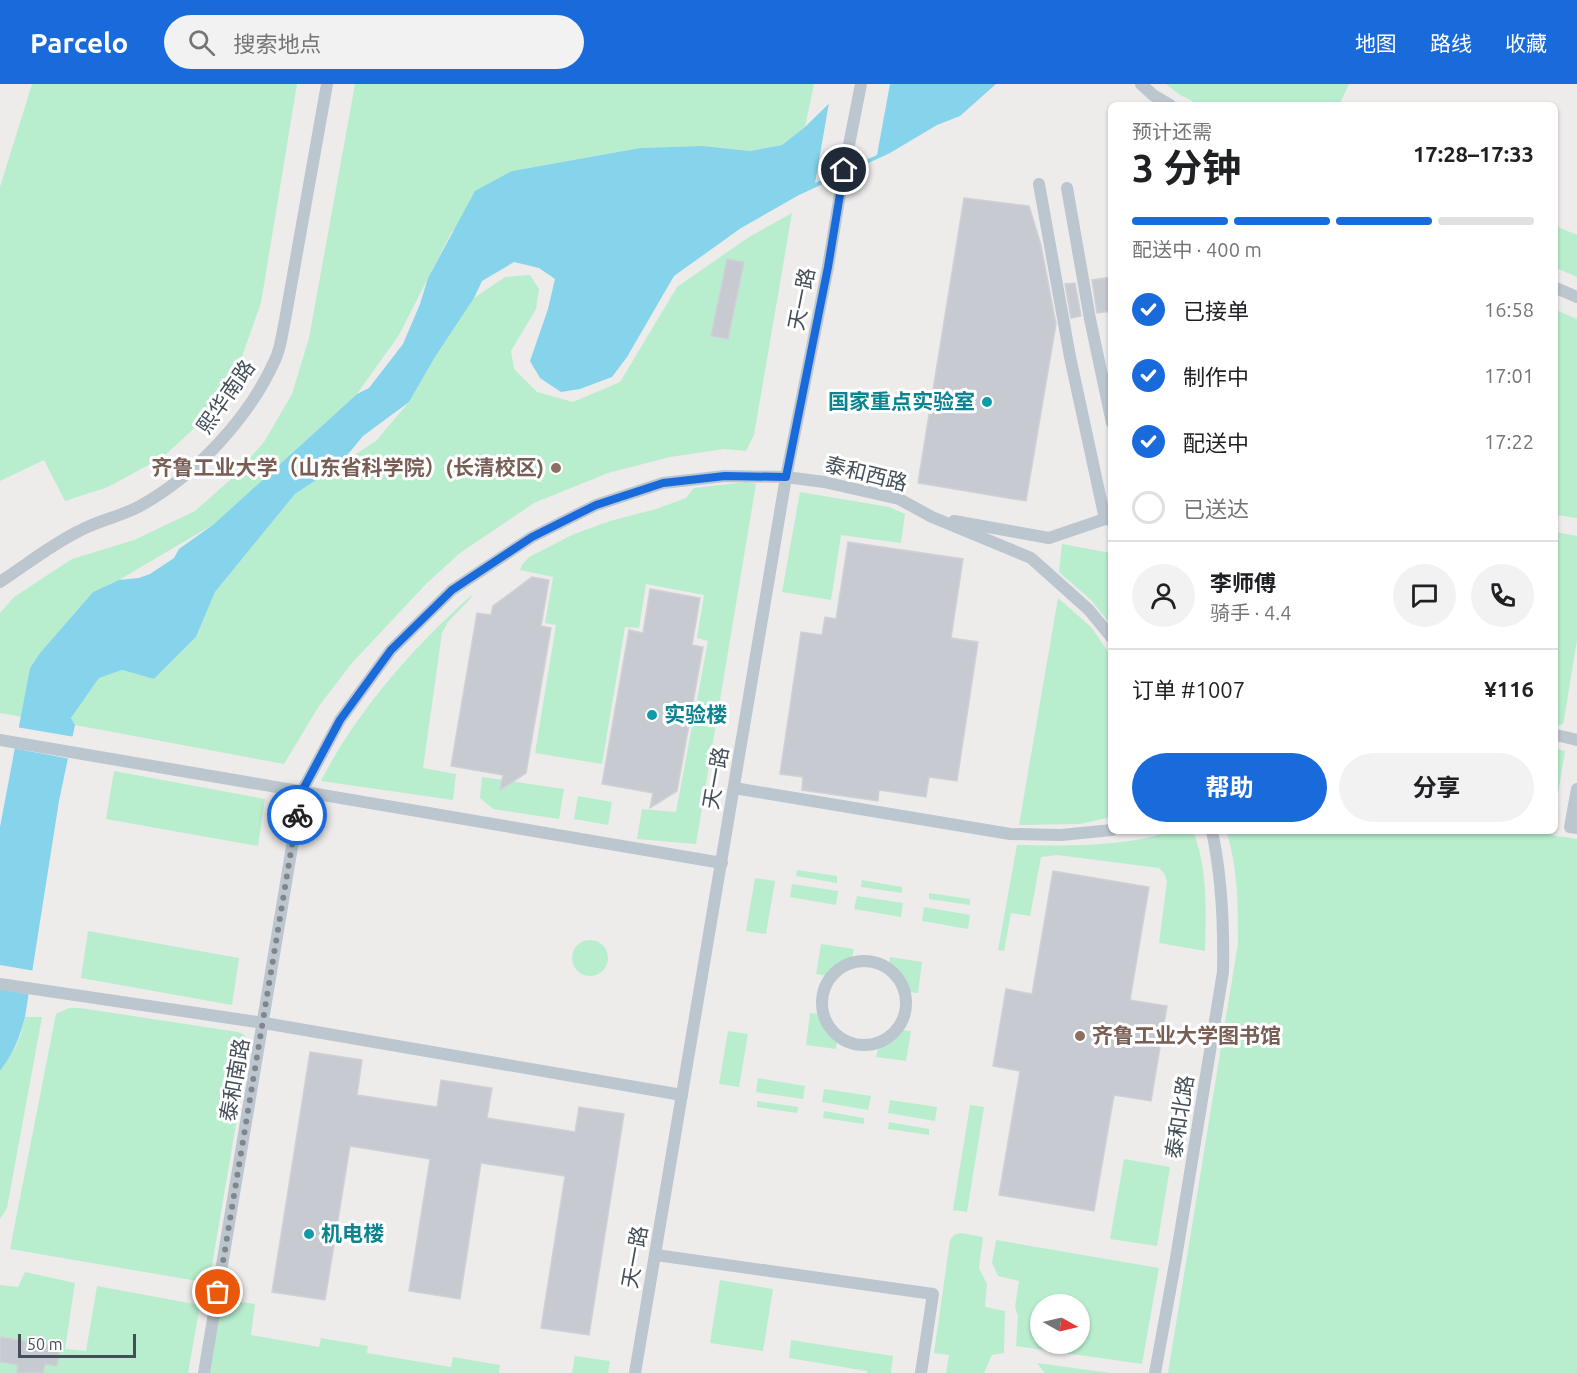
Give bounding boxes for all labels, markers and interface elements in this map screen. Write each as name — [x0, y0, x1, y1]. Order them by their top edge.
search box — [164, 15, 584, 69]
icon: search — [185, 26, 218, 59]
text: Parcelo — [30, 27, 128, 58]
text: 搜索地点 — [233, 31, 321, 56]
text: 地图 — [1355, 31, 1397, 55]
text: 路线 — [1430, 31, 1472, 55]
text: 收藏 — [1505, 31, 1547, 55]
text: 预计还需 — [1132, 120, 1212, 143]
text: 17:28–17:33 — [1413, 141, 1534, 166]
pin — [818, 144, 869, 195]
text: 3 分钟 — [1132, 146, 1241, 189]
icon: home — [827, 153, 860, 186]
text: 配送中 · 400 m — [1132, 238, 1262, 261]
street label: 天一路 — [783, 266, 819, 332]
icon: check — [1132, 293, 1165, 326]
text: 已接单 — [1183, 298, 1249, 323]
text: 16:58 — [1484, 298, 1534, 321]
street label: 熙华南路 — [191, 355, 259, 438]
icon: check — [1132, 359, 1165, 392]
text: 制作中 — [1183, 364, 1249, 389]
text: 17:01 — [1484, 364, 1534, 387]
place label: 国家重点实验室 — [828, 389, 975, 413]
marker: 国家重点实验室 — [980, 395, 994, 409]
icon: check — [1132, 425, 1165, 458]
text: 配送中 — [1183, 430, 1249, 455]
text: 17:22 — [1484, 430, 1534, 453]
street label: 泰和西路 — [823, 451, 910, 495]
place label: 齐鲁工业大学（山东省科学院）(长清校区) — [151, 455, 544, 479]
marker: 齐鲁工业大学（山东省科学院）(长清校区) — [549, 461, 563, 475]
text: 已送达 — [1183, 496, 1249, 521]
button: person — [1132, 564, 1195, 627]
button: chat — [1393, 564, 1456, 627]
button: phone — [1471, 564, 1534, 627]
text: 李师傅 — [1210, 570, 1276, 595]
text: 骑手 · 4.4 — [1210, 601, 1292, 624]
text: ¥116 — [1484, 676, 1534, 701]
text: 订单 #1007 — [1132, 677, 1245, 702]
place label: 实验楼 — [664, 702, 727, 726]
marker: 实验楼 — [645, 708, 659, 722]
street label: 天一路 — [698, 745, 732, 811]
button: 帮助 — [1132, 753, 1327, 822]
button: 分享 — [1339, 753, 1534, 822]
courier — [267, 785, 327, 845]
icon: bike — [281, 799, 314, 832]
place label: 齐鲁工业大学图书馆 — [1092, 1023, 1281, 1047]
marker: 齐鲁工业大学图书馆 — [1073, 1029, 1087, 1043]
street label: 泰和南路 — [215, 1036, 253, 1123]
street label: 泰和北路 — [1161, 1073, 1197, 1160]
place label: 机电楼 — [321, 1221, 384, 1245]
street label: 天一路 — [617, 1224, 651, 1290]
marker: 机电楼 — [302, 1227, 316, 1241]
pin — [192, 1266, 243, 1317]
icon: bag — [201, 1275, 234, 1308]
north arrow — [1030, 1294, 1090, 1354]
map controls — [1030, 1294, 1090, 1354]
scale bar — [18, 1331, 136, 1358]
text: 50 m — [27, 1335, 63, 1353]

